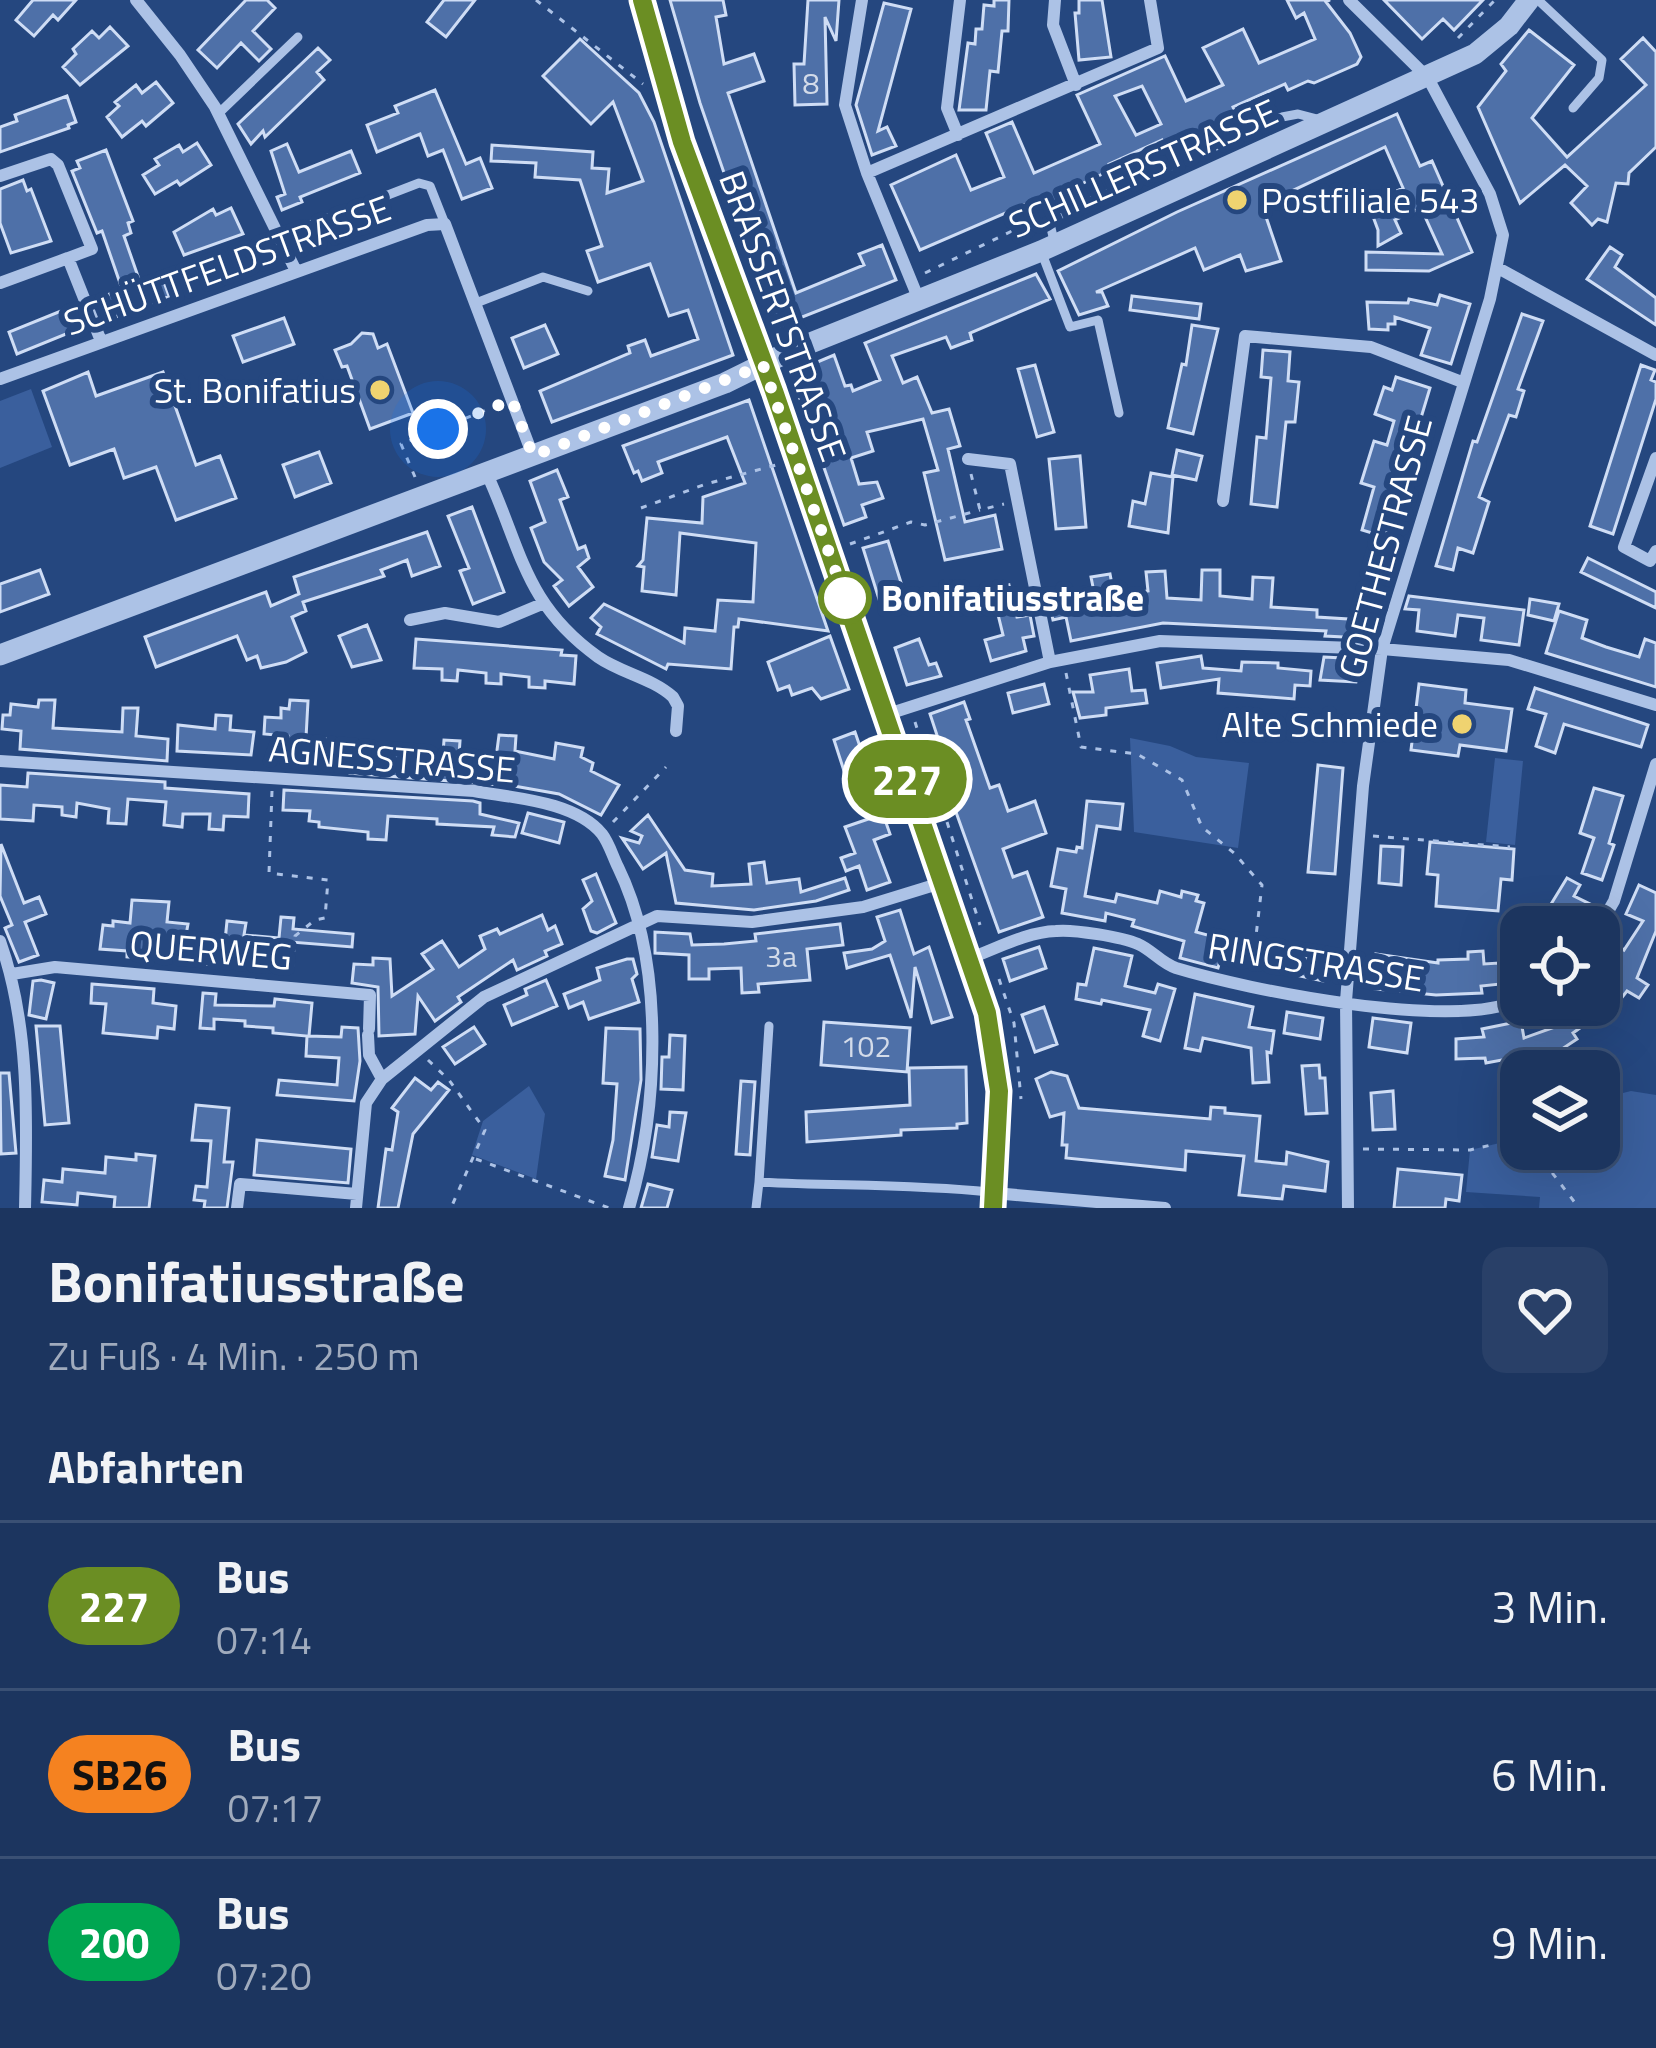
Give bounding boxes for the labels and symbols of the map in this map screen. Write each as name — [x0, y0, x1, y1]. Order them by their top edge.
house number: 8 — [803, 60, 819, 106]
street label: SCHILLERSTRASSE — [999, 84, 1286, 252]
street label: BRASSERTSTRASSE — [705, 163, 862, 469]
place label: Postfiliale 543 — [1261, 172, 1480, 227]
street label: SCHÜTTFELDSTRASSE — [56, 180, 398, 349]
marker: Postfiliale 543 — [1224, 187, 1250, 213]
place label: St. Bonifatius — [154, 362, 356, 417]
marker: St. Bonifatius — [367, 377, 393, 403]
your location — [408, 399, 468, 459]
street label: GOETHESTRASSE — [1323, 410, 1446, 684]
place label: Bonifatiusstraße — [881, 570, 1144, 625]
marker: Bonifatiusstraße — [820, 573, 870, 623]
place label: Alte Schmiede — [1222, 696, 1438, 751]
marker: Alte Schmiede — [1449, 711, 1475, 737]
street label: AGNESSTRASSE — [266, 720, 518, 797]
line badge: 227 — [838, 740, 976, 818]
street label: QUERWEG — [128, 915, 294, 984]
street label: RINGSTRASSE — [1204, 917, 1428, 1006]
house number: 3a — [765, 933, 797, 979]
house number: 102 — [841, 1023, 891, 1069]

